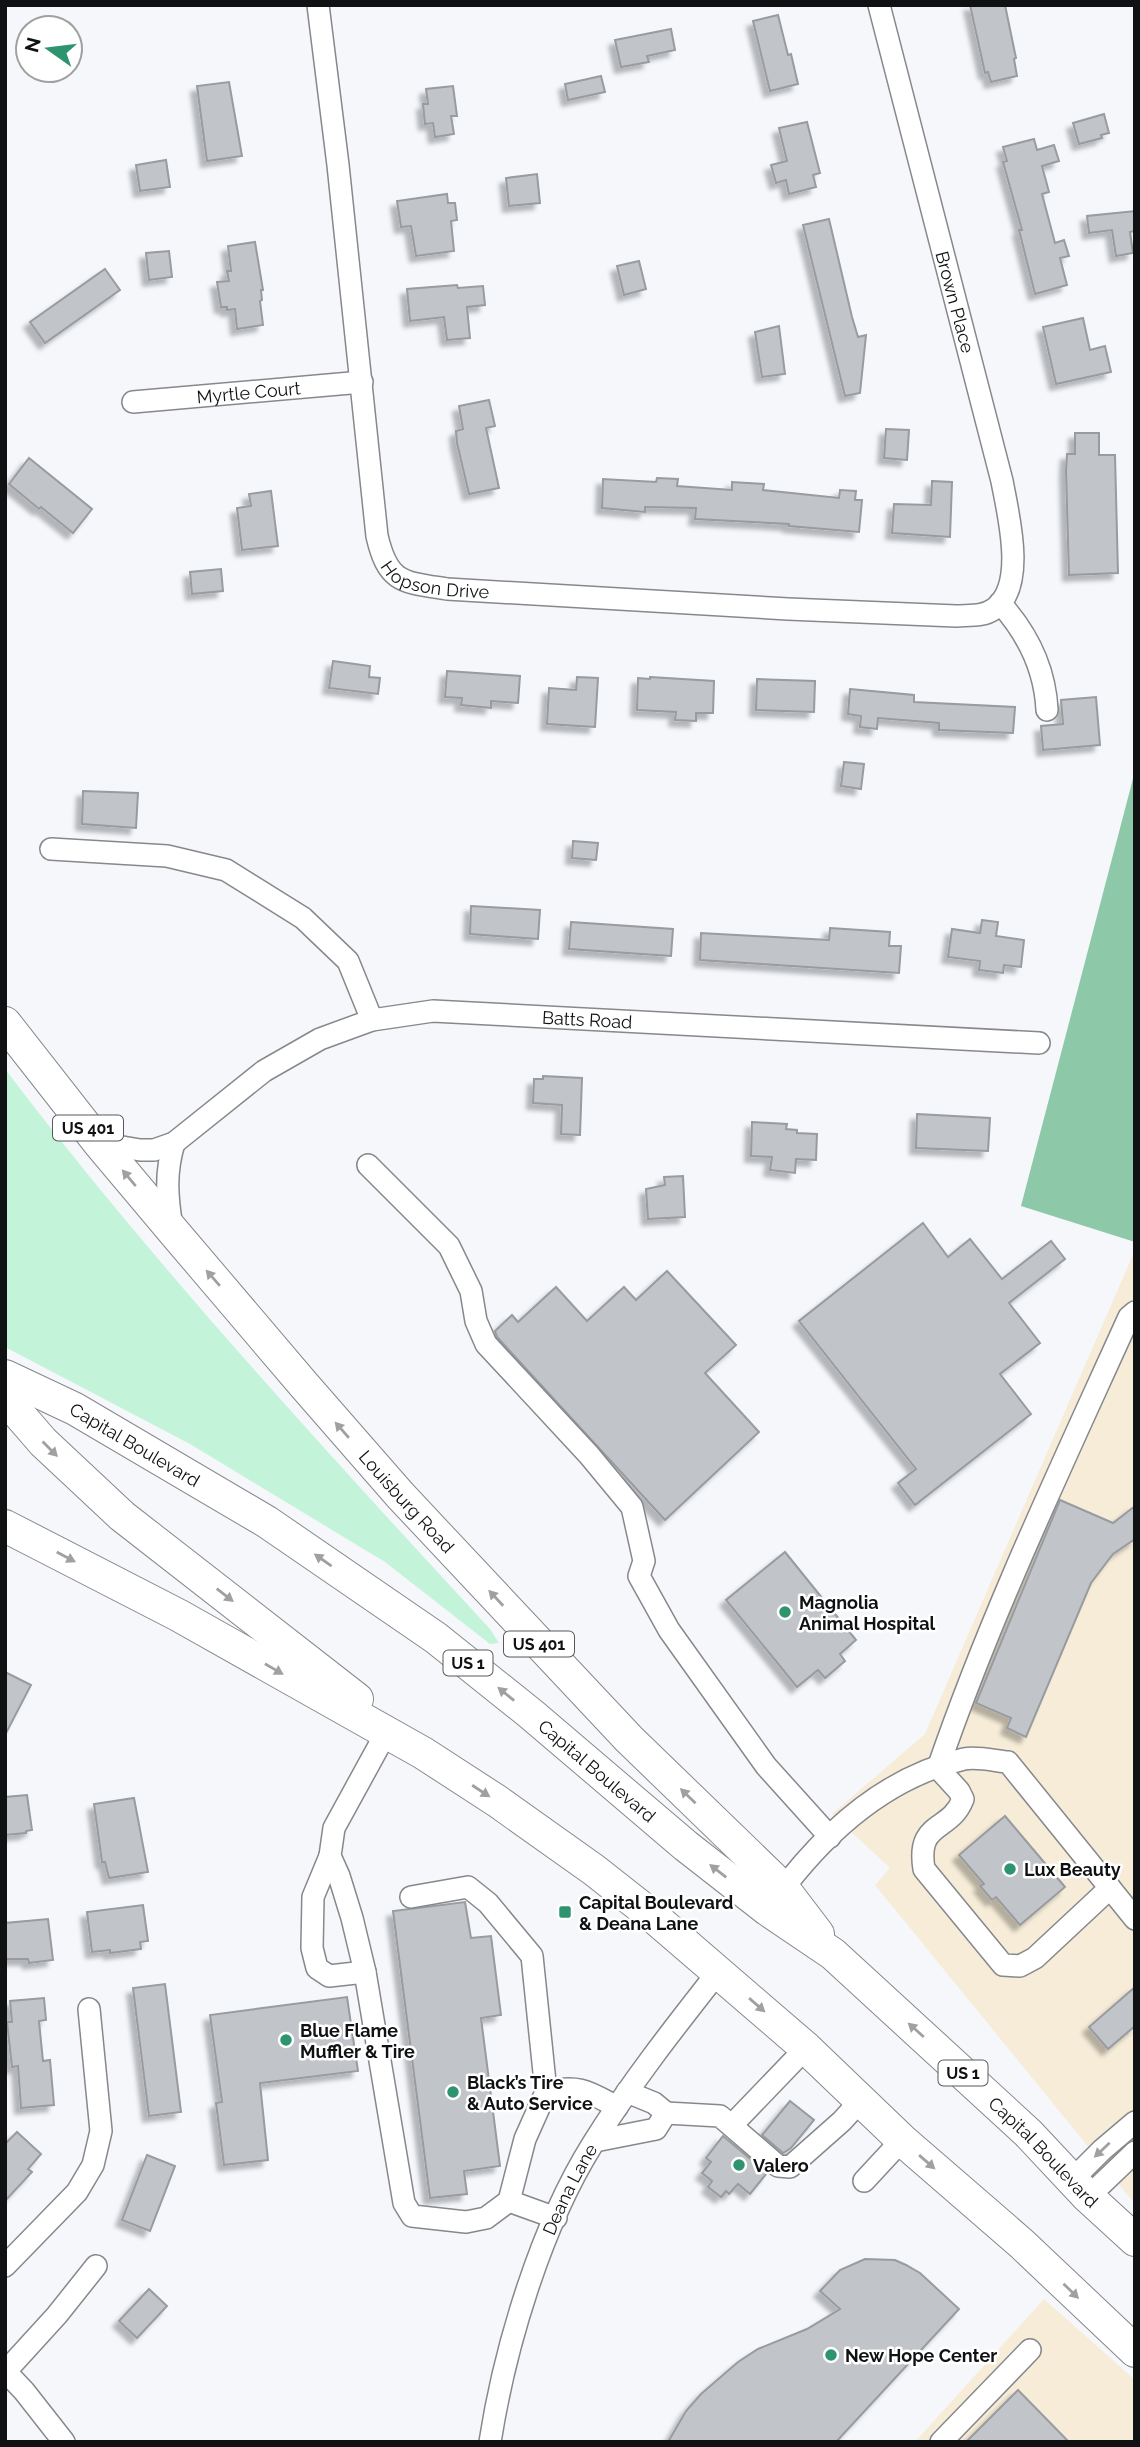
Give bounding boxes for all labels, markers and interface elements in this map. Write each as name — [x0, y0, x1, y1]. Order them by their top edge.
north arrow — [14, 14, 84, 84]
text: N — [20, 35, 45, 55]
street label: Brown Place — [931, 249, 979, 356]
street label: Myrtle Court — [196, 377, 301, 407]
street label: Hopson Drive — [377, 556, 490, 602]
street label: Batts Road — [542, 1006, 633, 1032]
road number: US 401 — [53, 1116, 123, 1140]
one-way arrow — [122, 1170, 137, 1187]
one-way arrow — [205, 1269, 221, 1287]
street label: Capital Boulevard — [66, 1398, 204, 1491]
one-way arrow — [335, 1421, 350, 1438]
one-way arrow — [42, 1440, 58, 1457]
street label: Louisburg Road — [355, 1446, 459, 1557]
one-way arrow — [57, 1550, 77, 1562]
one-way arrow — [314, 1553, 332, 1567]
one-way arrow — [216, 1587, 234, 1601]
one-way arrow — [488, 1590, 504, 1607]
place label: Magnolia Animal Hospital — [799, 1592, 935, 1634]
marker: Magnolia Animal Hospital — [777, 1604, 793, 1620]
road number: US 401 — [504, 1632, 574, 1656]
road number: US 1 — [444, 1651, 492, 1676]
one-way arrow — [264, 1663, 284, 1675]
one-way arrow — [498, 1687, 516, 1702]
street label: Capital Boulevard — [535, 1715, 660, 1826]
one-way arrow — [471, 1784, 490, 1797]
one-way arrow — [680, 1788, 696, 1804]
place label: Lux Beauty — [1024, 1859, 1121, 1880]
marker: Lux Beauty — [1002, 1861, 1018, 1877]
one-way arrow — [710, 1864, 728, 1879]
place label: Capital Boulevard & Deana Lane — [579, 1892, 733, 1934]
marker: Capital Boulevard & Deana Lane — [557, 1904, 573, 1920]
one-way arrow — [748, 1997, 766, 2013]
place label: Blue Flame Muffler & Tire — [300, 2020, 415, 2062]
one-way arrow — [908, 2023, 925, 2038]
marker: Blue Flame Muffler & Tire — [278, 2032, 294, 2048]
road number: US 1 — [939, 2060, 988, 2086]
place label: Black’s Tire & Auto Service — [467, 2072, 593, 2114]
marker: Black’s Tire & Auto Service — [445, 2084, 461, 2100]
street label: Capital Boulevard — [985, 2092, 1103, 2212]
street label: Deana Lane — [538, 2139, 601, 2238]
one-way arrow — [1094, 2141, 1111, 2157]
one-way arrow — [918, 2154, 936, 2170]
place label: Valero — [753, 2155, 809, 2176]
marker: Valero — [731, 2157, 747, 2173]
one-way arrow — [1063, 2283, 1080, 2300]
place label: New Hope Center — [845, 2345, 997, 2366]
marker: New Hope Center — [823, 2347, 839, 2363]

